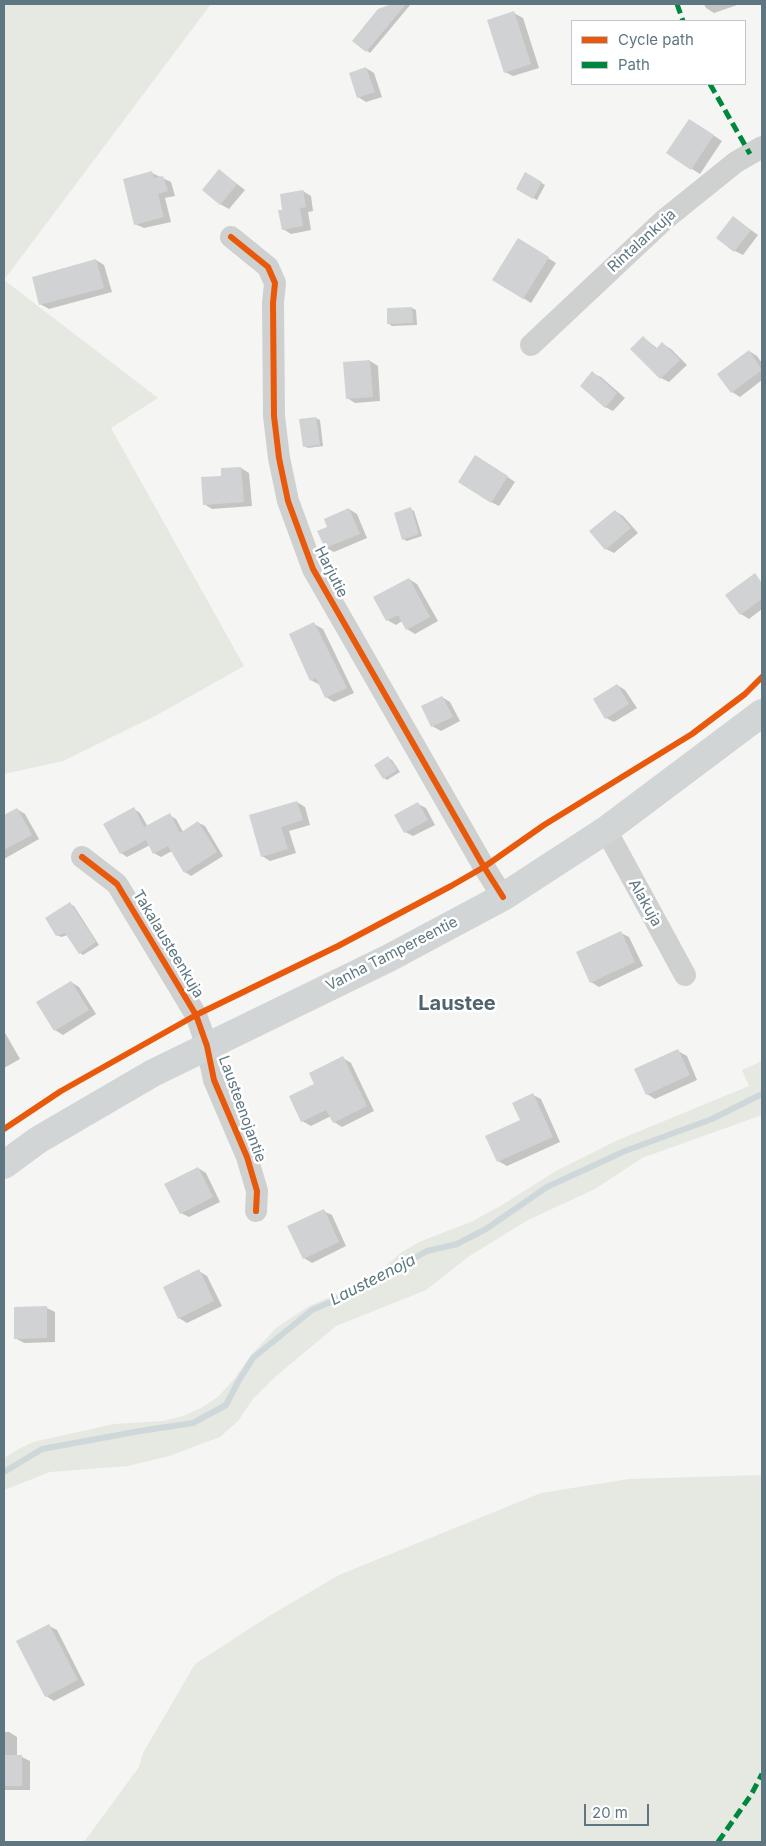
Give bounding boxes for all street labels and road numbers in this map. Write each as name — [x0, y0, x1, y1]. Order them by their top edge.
street label: Rintalankuja — [604, 206, 680, 276]
street label: Harjutie — [310, 543, 352, 601]
street label: Alakuja — [625, 876, 665, 930]
street label: Takalausteenkuja — [129, 887, 207, 1001]
street label: Vanha Tampereentie — [323, 913, 461, 995]
street label: Lausteenojantie — [214, 1053, 270, 1165]

